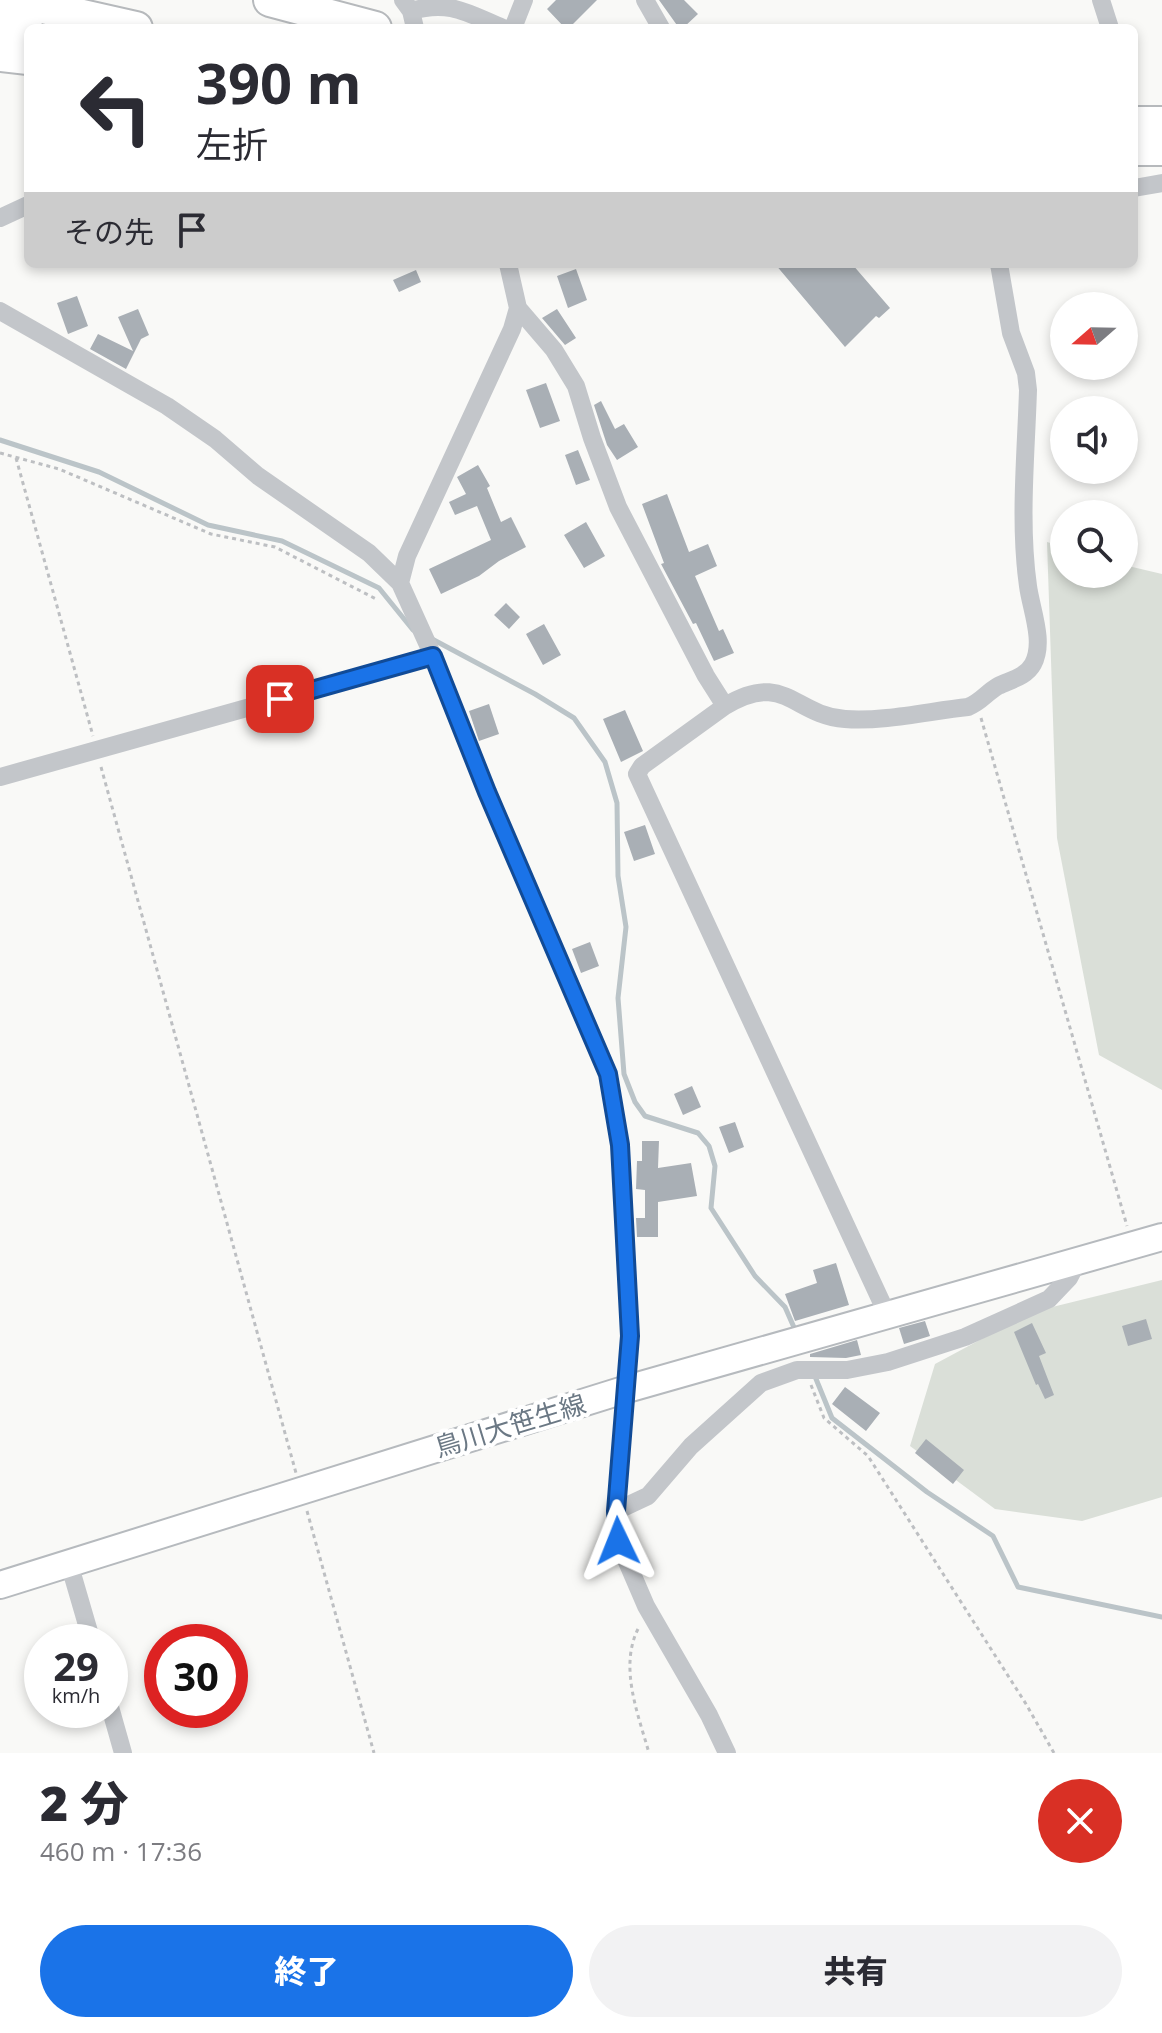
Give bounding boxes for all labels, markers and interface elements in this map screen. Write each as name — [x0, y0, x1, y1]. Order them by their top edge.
text: 390 m — [196, 44, 362, 120]
icon: left — [64, 56, 168, 160]
text: 左折 — [196, 120, 268, 169]
icon: arrive — [170, 208, 214, 252]
text: その先 — [64, 211, 154, 252]
north arrow — [1050, 292, 1138, 380]
map controls — [1050, 292, 1138, 588]
button: sound — [1050, 396, 1138, 484]
button: search — [1050, 500, 1138, 588]
pin — [246, 665, 314, 733]
icon: arrive — [258, 677, 302, 721]
street label: 鳥川大笹生線 — [430, 1385, 590, 1465]
position arrow — [576, 1499, 660, 1583]
speed limit sign: 30 — [144, 1624, 248, 1728]
text: 29 — [53, 1638, 99, 1693]
text: km/h — [52, 1682, 100, 1709]
text: 2 分 — [40, 1770, 129, 1835]
button: close — [1038, 1779, 1122, 1863]
text: 460 m · 17:36 — [40, 1833, 202, 1869]
button: 終了 — [40, 1925, 573, 2017]
button: 共有 — [589, 1925, 1122, 2017]

